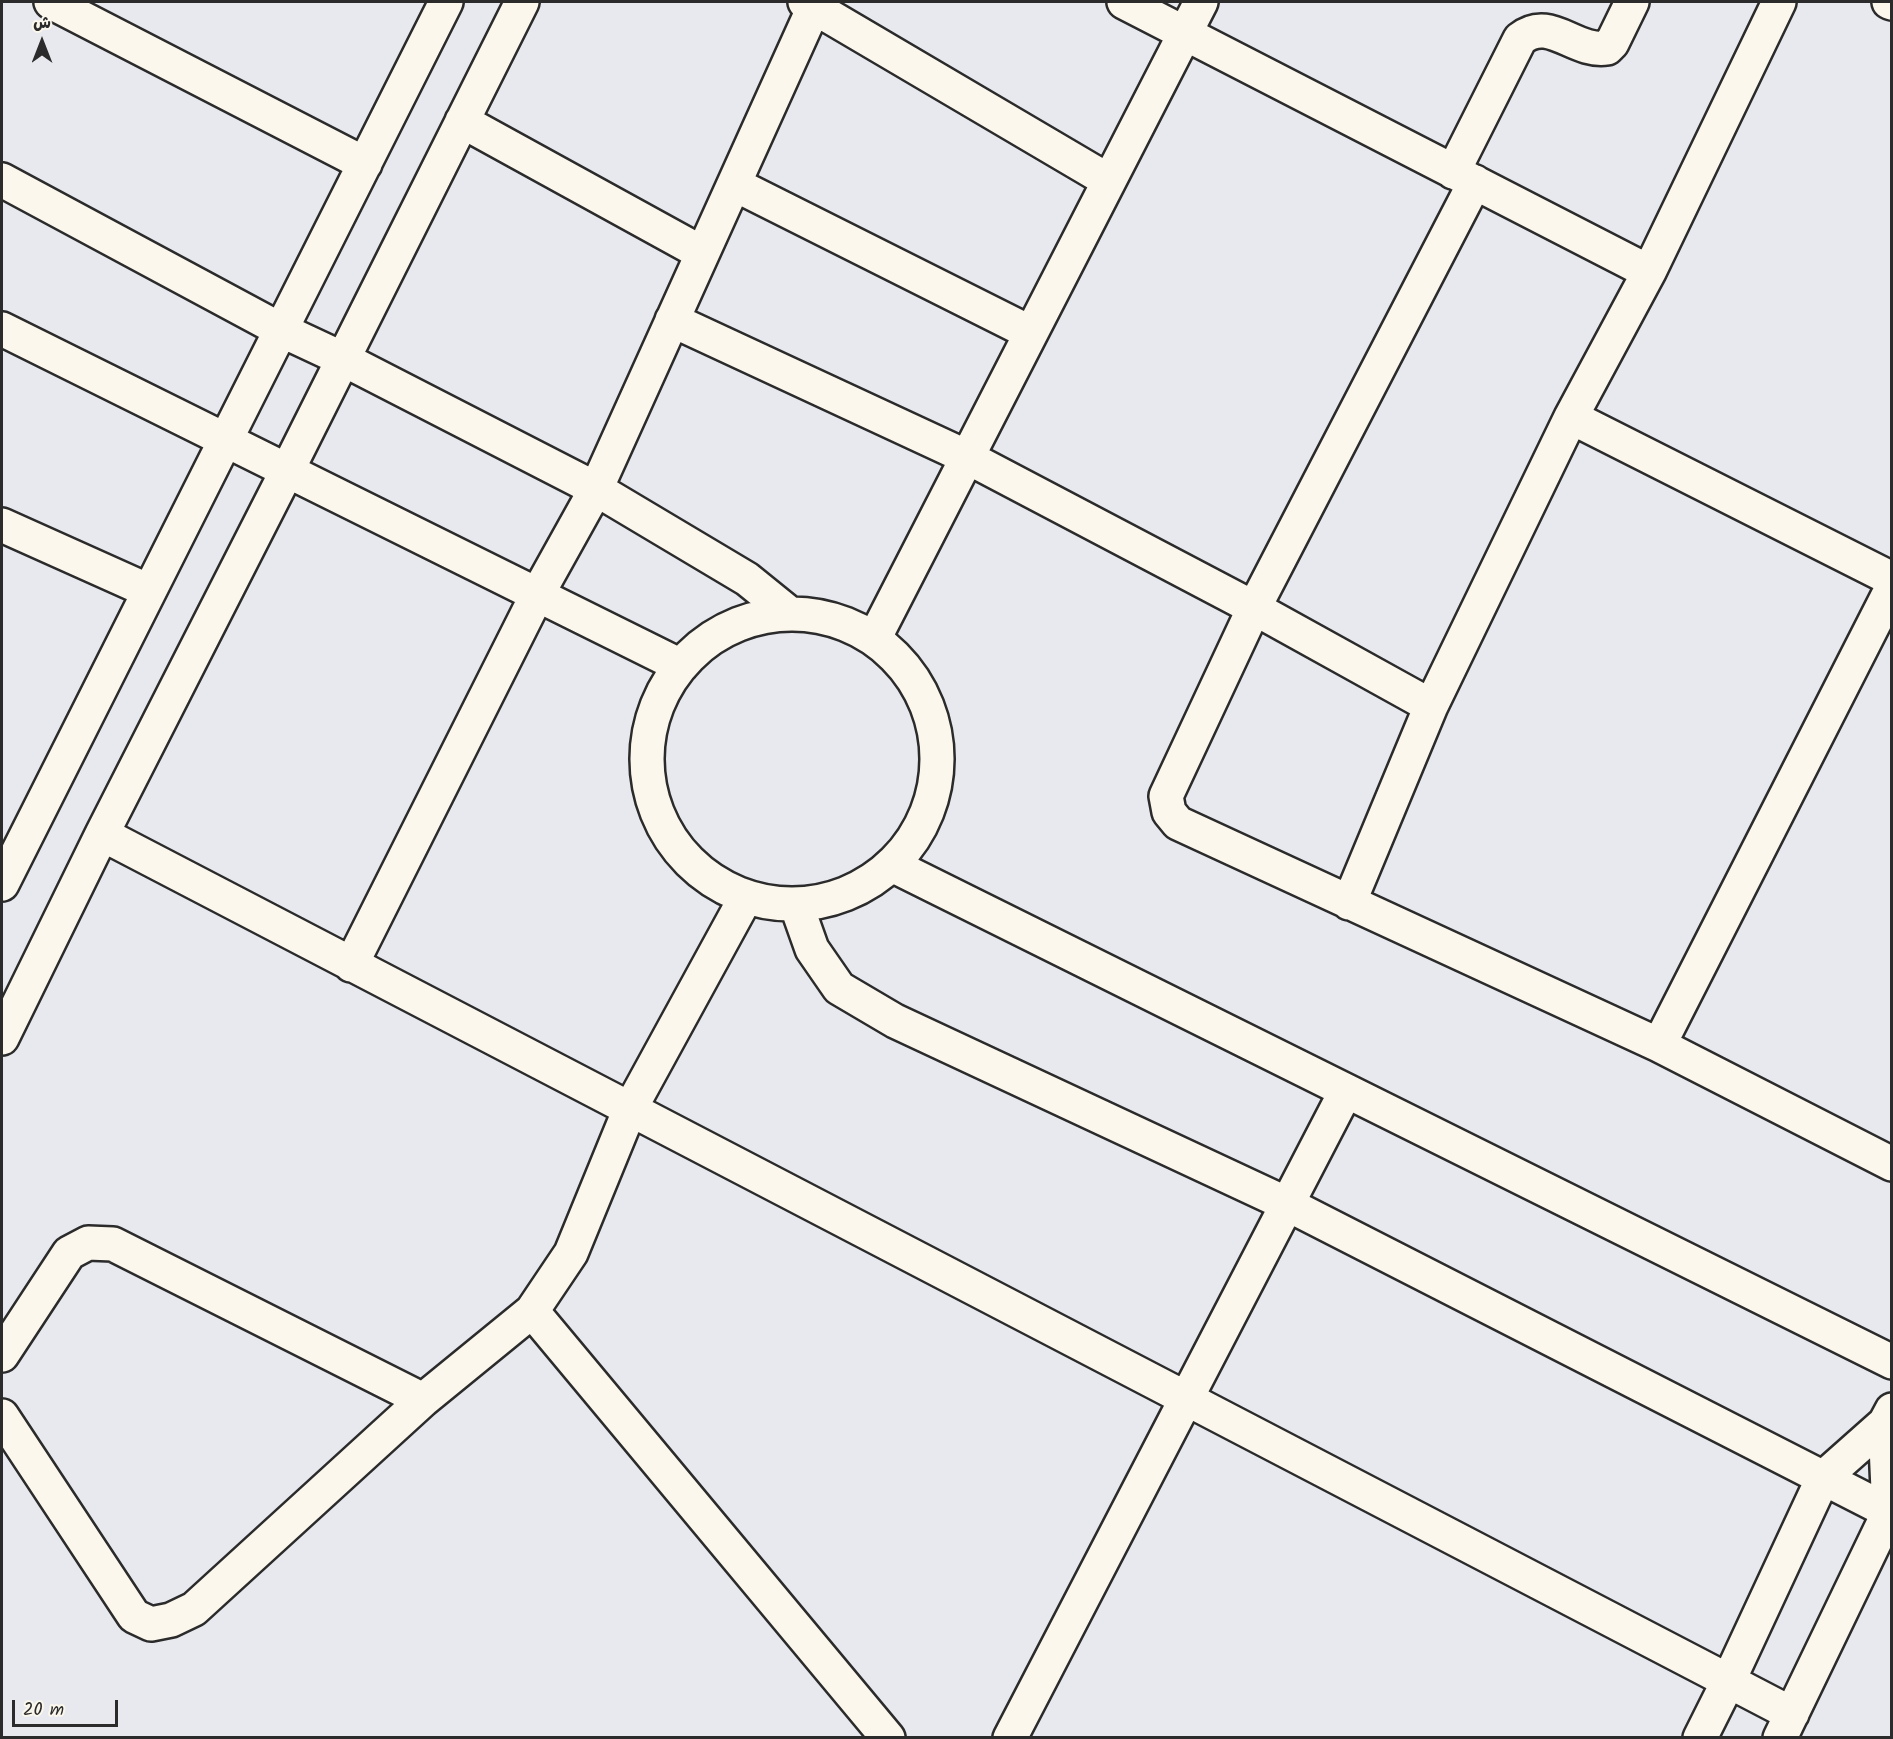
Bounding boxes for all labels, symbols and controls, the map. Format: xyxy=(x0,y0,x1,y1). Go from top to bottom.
text: ش xyxy=(33,11,51,36)
north arrow xyxy=(12,12,72,72)
scale bar xyxy=(15,1688,122,1726)
text: 20 m xyxy=(23,1696,64,1725)

